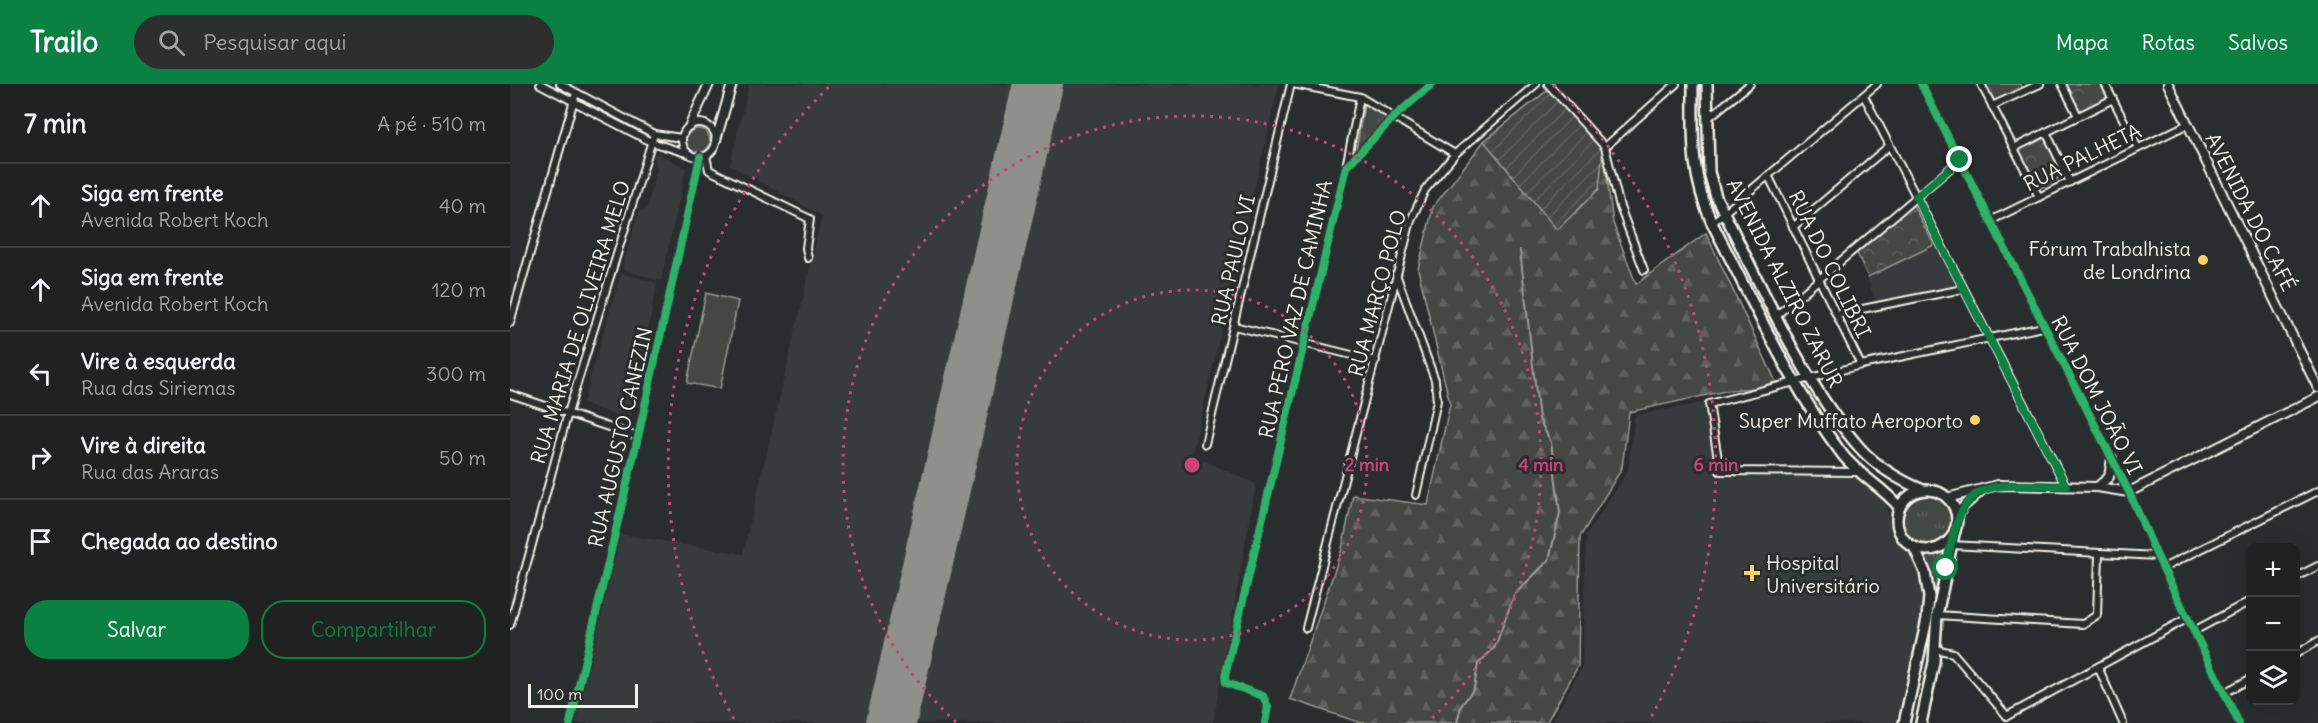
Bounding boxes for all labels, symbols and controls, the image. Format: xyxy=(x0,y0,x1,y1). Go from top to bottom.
search box xyxy=(134,15,554,69)
text: Trailo xyxy=(30,24,98,60)
icon: search xyxy=(155,26,188,59)
text: Pesquisar aqui xyxy=(203,28,347,56)
text: Mapa xyxy=(2056,29,2109,56)
text: Rotas xyxy=(2142,29,2195,56)
text: Salvos xyxy=(2228,29,2288,56)
text: 7 min xyxy=(24,107,87,140)
text: A pé · 510 m xyxy=(377,111,486,136)
street label: RUA PALHETA xyxy=(2019,118,2145,196)
street label: AVENIDA DO CAFÉ xyxy=(2200,129,2302,295)
route end xyxy=(1946,146,1972,172)
street label: AVENIDA ALZIRO ZARUR xyxy=(1721,175,1849,392)
street label: RUA MARIA DE OLIVEIRA MELO xyxy=(525,177,635,467)
street label: RUA PERO VAZ DE CAMINHA xyxy=(1253,177,1337,441)
text: Siga em frente xyxy=(81,179,224,207)
street label: RUA DO COLIBRI xyxy=(1784,186,1876,342)
icon: ahead xyxy=(24,189,57,222)
street label: RUA PAULO VI xyxy=(1206,192,1260,328)
text: 40 m xyxy=(439,193,486,218)
text: Avenida Robert Koch xyxy=(81,207,269,232)
street label: RUA MARÇO POLO xyxy=(1343,207,1411,379)
place label: Fórum Trabalhista de Londrina xyxy=(2029,236,2191,284)
marker: Fórum Trabalhista de Londrina xyxy=(2196,253,2210,267)
text: Siga em frente xyxy=(81,263,224,291)
icon: ahead xyxy=(24,273,57,306)
text: 120 m xyxy=(432,277,486,302)
text: Avenida Robert Koch xyxy=(81,291,269,316)
street label: RUA DOM JOÃO VI xyxy=(2046,311,2148,479)
street label: RUA AUGUSTO CANEZIN xyxy=(582,324,658,550)
text: Vire à esquerda xyxy=(81,347,236,375)
icon: left xyxy=(24,357,57,390)
text: 300 m xyxy=(426,361,486,386)
text: Rua das Siriemas xyxy=(81,375,236,400)
place label: Super Muffato Aeroporto xyxy=(1739,408,1963,433)
marker: Super Muffato Aeroporto xyxy=(1968,413,1982,427)
text: Vire à direita xyxy=(81,431,206,459)
icon: right xyxy=(24,441,57,474)
text: 50 m xyxy=(439,445,486,470)
text: 2 min xyxy=(1345,453,1390,476)
text: 4 min xyxy=(1519,453,1564,476)
text: 6 min xyxy=(1694,453,1739,476)
centre of rings xyxy=(1182,455,1202,475)
text: Rua das Araras xyxy=(81,459,219,484)
icon: arrive xyxy=(24,525,57,558)
text: Chegada ao destino xyxy=(81,527,278,555)
map controls xyxy=(2246,543,2300,705)
button: + xyxy=(2246,543,2300,597)
place label: Hospital Universitário xyxy=(1766,550,1880,598)
route start xyxy=(1932,554,1958,580)
marker: Hospital Universitário xyxy=(1743,564,1761,582)
button: − xyxy=(2246,597,2300,651)
button: Salvar xyxy=(24,600,249,659)
button: Compartilhar xyxy=(261,600,486,659)
button: layers xyxy=(2246,651,2300,705)
scale bar xyxy=(528,681,638,708)
text: 100 m xyxy=(537,684,582,704)

